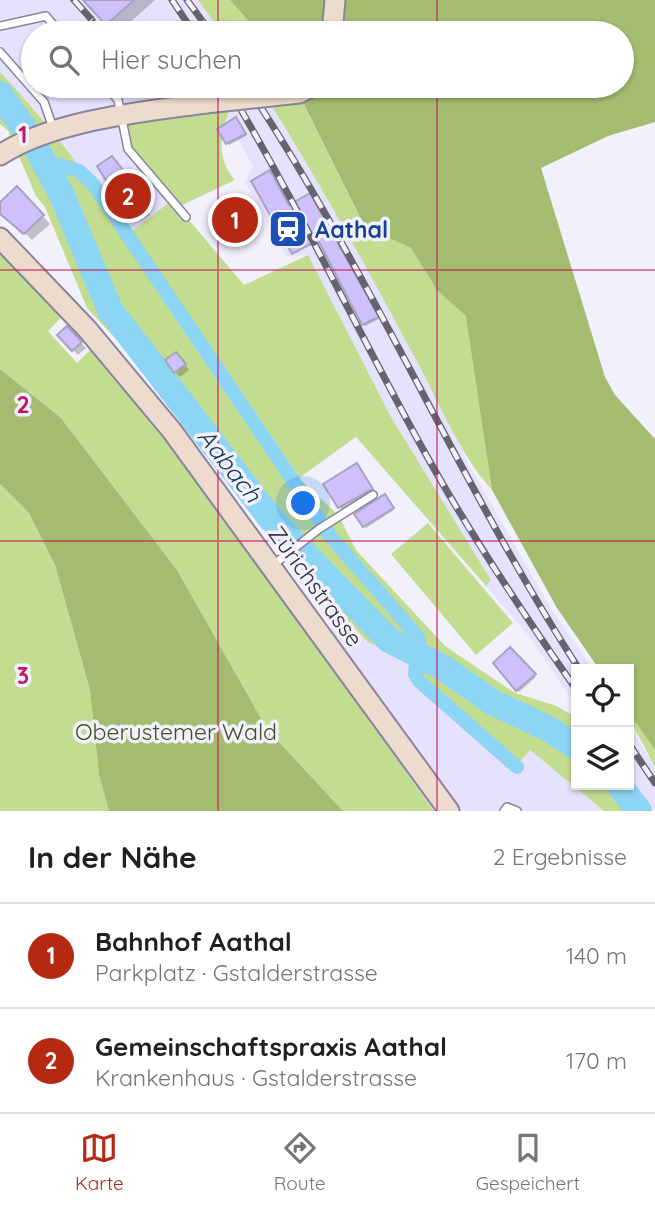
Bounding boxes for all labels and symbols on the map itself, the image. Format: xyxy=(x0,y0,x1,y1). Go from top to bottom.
text: 1 xyxy=(19,120,27,149)
pin: 2 xyxy=(105,170,151,222)
pin: 1 xyxy=(212,194,258,246)
station icon: Aathal xyxy=(267,208,309,250)
place label: Aathal xyxy=(315,215,388,244)
text: 2 xyxy=(16,390,30,419)
water label: Aabach xyxy=(192,422,268,508)
your location xyxy=(286,486,320,520)
street label: Zürichstrasse xyxy=(262,520,370,652)
text: 3 xyxy=(17,661,29,690)
park label: Oberustemer Wald xyxy=(75,717,277,746)

